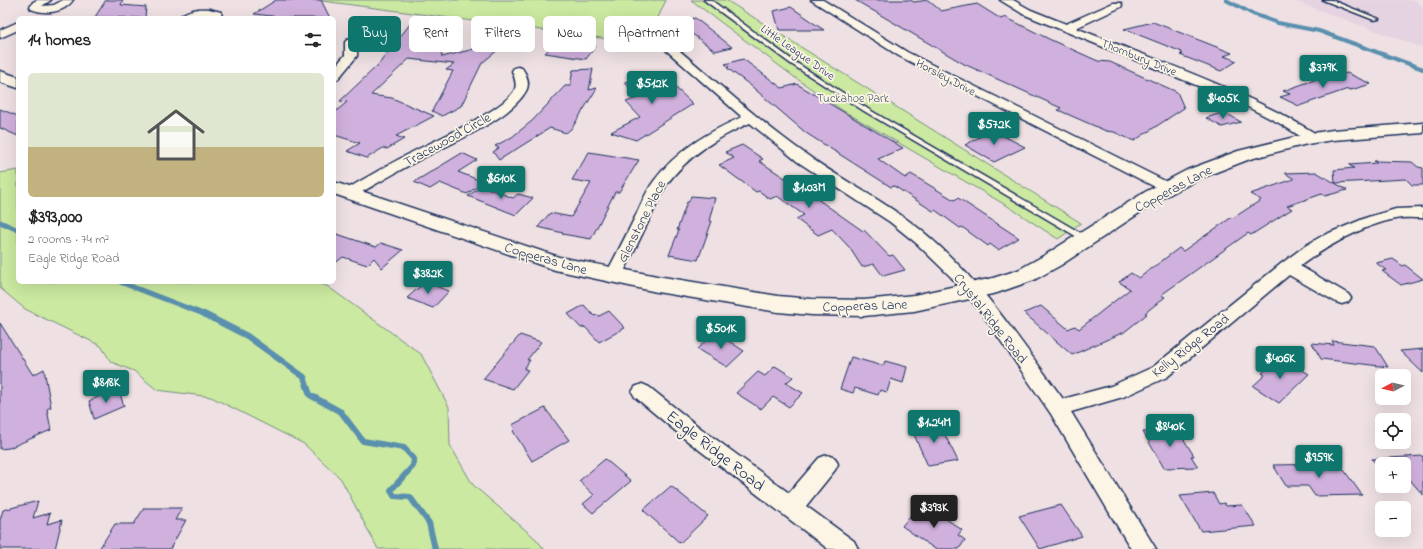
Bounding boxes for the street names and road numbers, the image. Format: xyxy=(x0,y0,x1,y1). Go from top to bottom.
street label: Little League Drive xyxy=(756,20,839,86)
street label: Thornbury Drive xyxy=(1098,35,1180,82)
street label: Horsley Drive xyxy=(912,55,979,102)
street label: Tracewood Circle xyxy=(400,107,496,173)
street label: Copperas Lane xyxy=(1131,160,1217,219)
street label: Glenstone Place xyxy=(613,176,672,266)
street label: Copperas Lane xyxy=(502,238,590,281)
street label: Crystal Ridge Road xyxy=(947,269,1032,369)
street label: Copperas Lane xyxy=(822,294,909,318)
street label: Kelly Ridge Road xyxy=(1148,309,1235,384)
street label: Eagle Ridge Road xyxy=(659,404,770,500)

